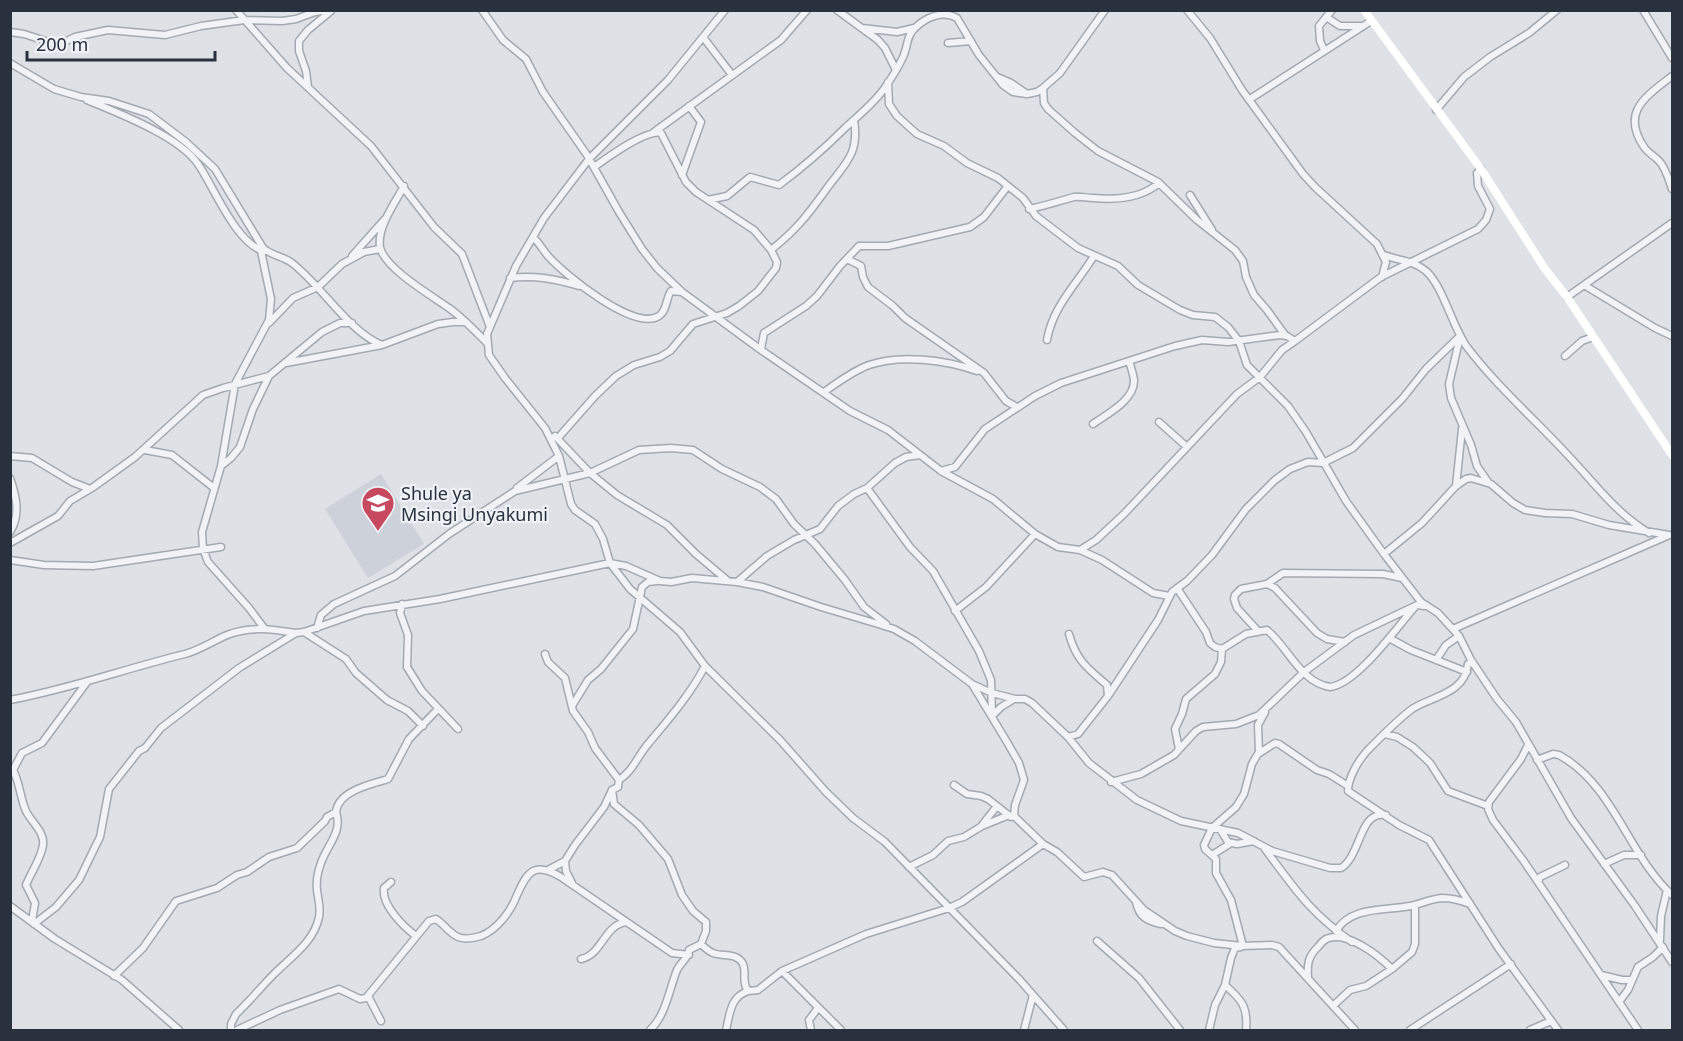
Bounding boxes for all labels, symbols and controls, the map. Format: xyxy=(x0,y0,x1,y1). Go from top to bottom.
scale bar xyxy=(27,24,214,62)
text: 200 m xyxy=(36,32,88,56)
place label: Shule ya Msingi Unyakumi xyxy=(401,481,548,526)
school or university icon: Shule ya Msingi Unyakumi xyxy=(360,485,396,532)

